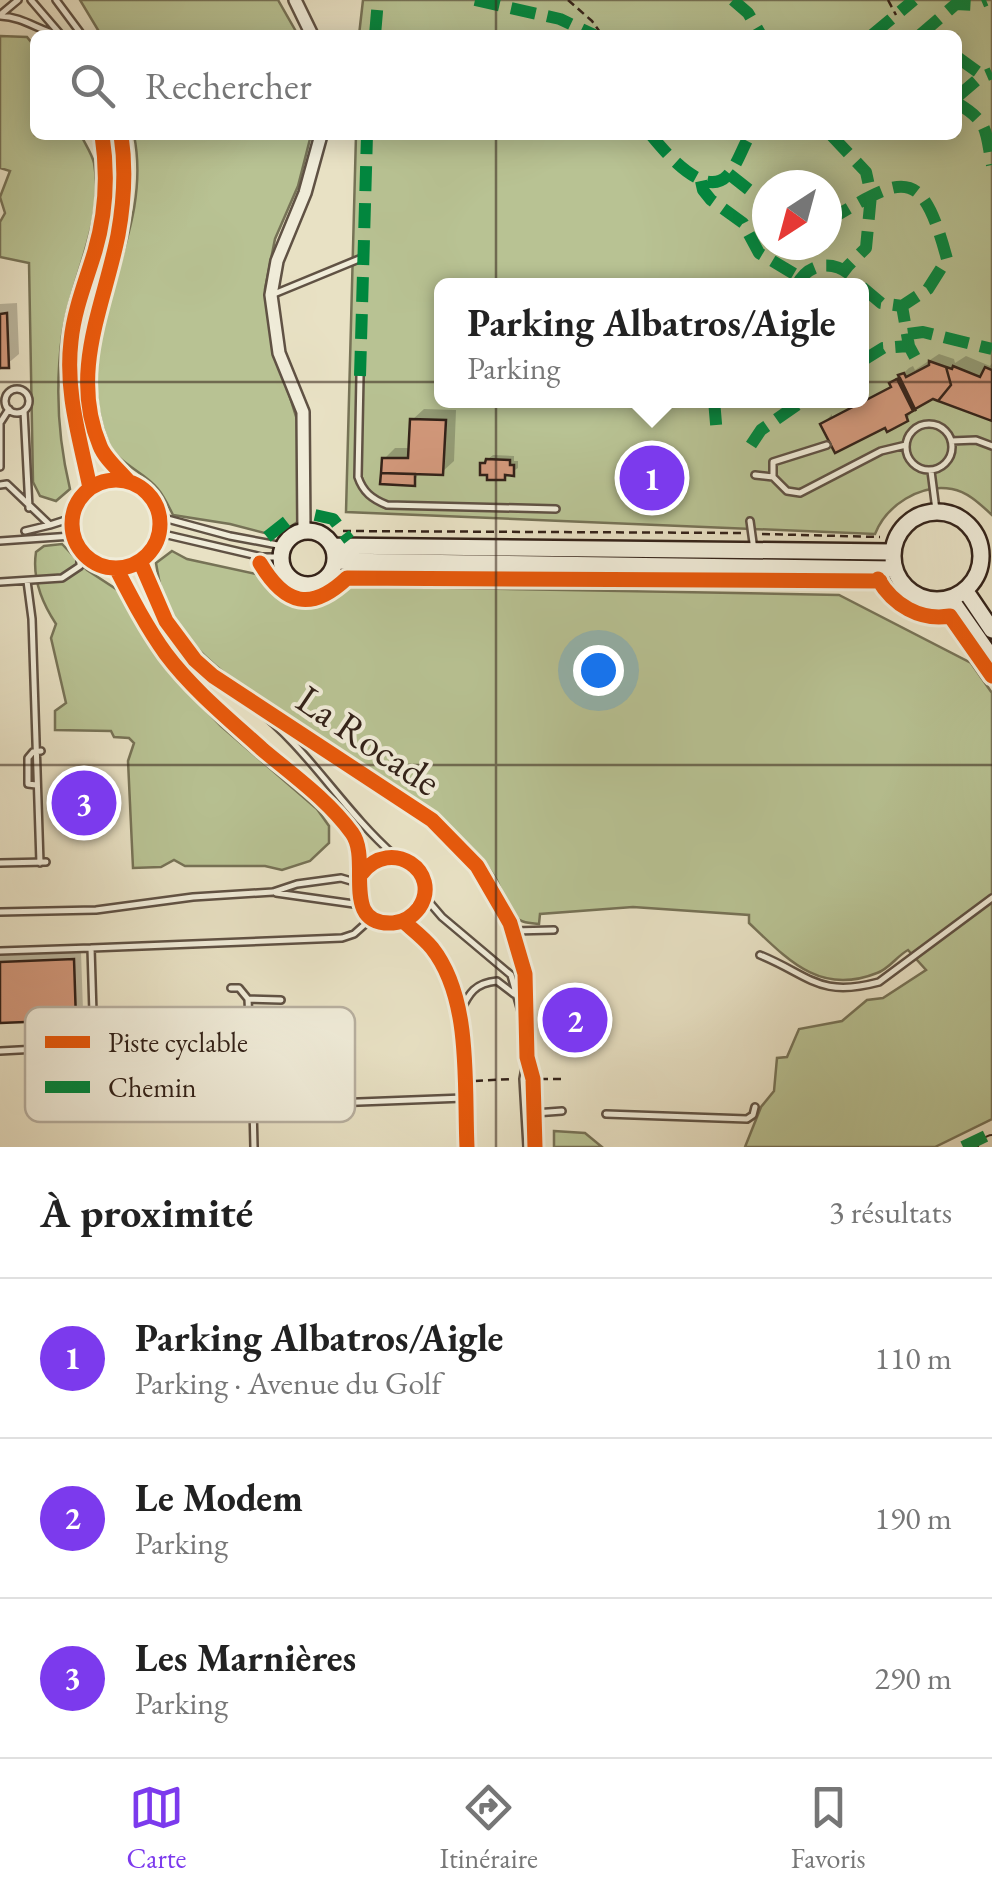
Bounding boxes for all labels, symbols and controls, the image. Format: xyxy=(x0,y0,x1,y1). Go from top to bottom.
search box xyxy=(30,30,962,140)
icon: search xyxy=(65,58,120,113)
text: Rechercher xyxy=(145,61,312,110)
north arrow xyxy=(752,170,842,260)
popup xyxy=(434,278,869,408)
text: Parking Albatros/Aigle xyxy=(467,298,836,347)
text: Parking xyxy=(467,347,560,389)
pin: 1 xyxy=(620,440,684,516)
your location xyxy=(573,645,624,696)
street label: La Rocade xyxy=(287,673,451,807)
pin: 3 xyxy=(52,766,116,840)
pin: 2 xyxy=(542,982,608,1058)
legend xyxy=(25,1007,355,1122)
text: Piste cyclable xyxy=(108,1024,248,1060)
text: Chemin xyxy=(108,1069,197,1105)
text: À proximité xyxy=(40,1185,253,1240)
text: 3 résultats xyxy=(829,1191,952,1233)
text: Parking Albatros/Aigle xyxy=(135,1313,503,1362)
text: 1 xyxy=(64,1337,81,1379)
text: 110 m xyxy=(875,1337,952,1379)
text: Parking · Avenue du Golf xyxy=(135,1362,442,1404)
text: Le Modem xyxy=(135,1473,303,1522)
text: 2 xyxy=(64,1497,81,1539)
text: 190 m xyxy=(875,1497,952,1539)
text: Parking xyxy=(135,1522,228,1564)
text: Les Marnières xyxy=(135,1633,356,1682)
text: 3 xyxy=(64,1657,81,1699)
text: 290 m xyxy=(875,1657,952,1699)
text: Parking xyxy=(135,1682,228,1724)
tab: Carte xyxy=(126,1780,187,1876)
tab: Itinéraire xyxy=(439,1780,538,1876)
tab: Favoris xyxy=(791,1780,866,1876)

